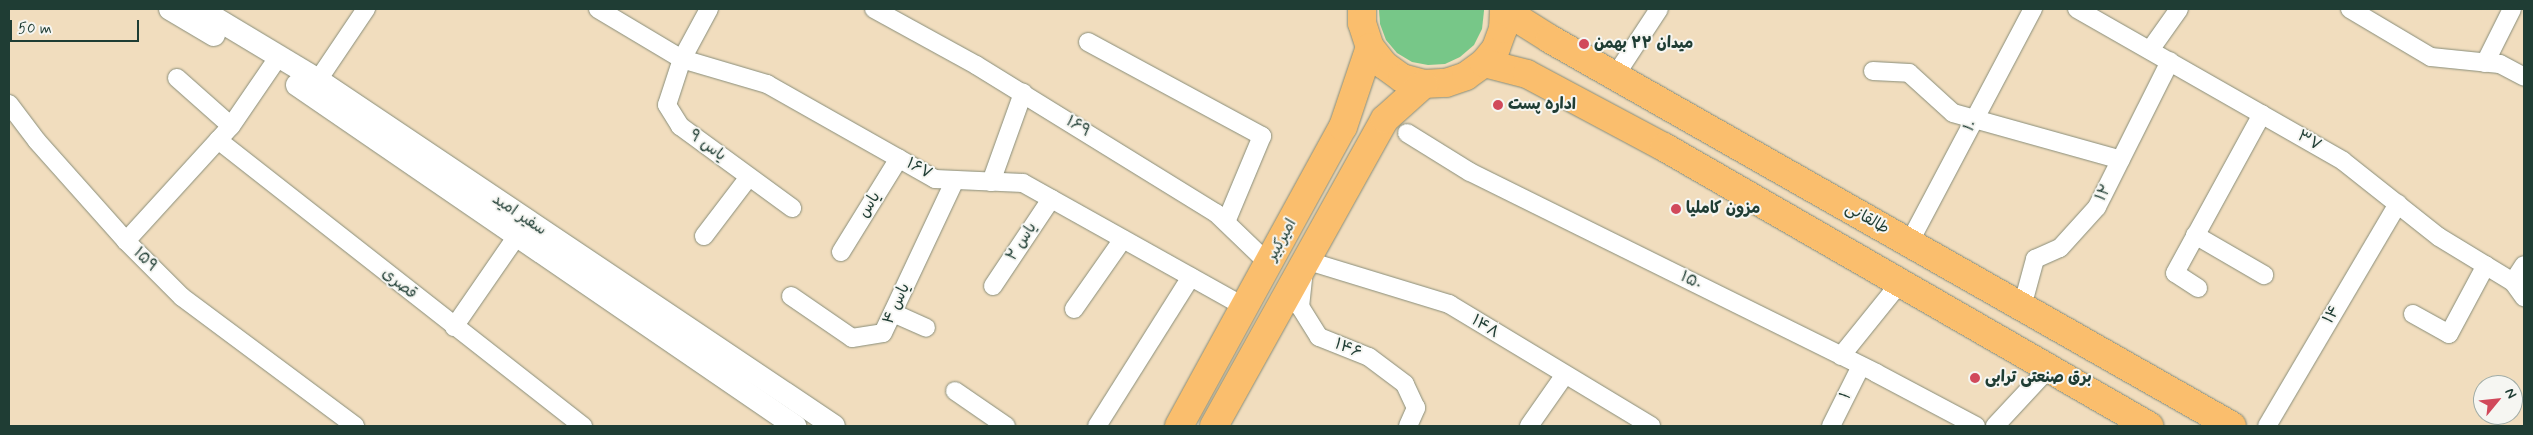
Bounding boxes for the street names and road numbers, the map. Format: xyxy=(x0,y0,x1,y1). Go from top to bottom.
street label: ۱۶۹ xyxy=(1062,112,1094,142)
street label: ۱۰ xyxy=(1960,117,1982,135)
street label: یاس ۹ xyxy=(685,126,729,166)
street label: ۳۷ xyxy=(2294,127,2324,155)
street label: ۱۶۷ xyxy=(903,154,935,184)
street label: ۱۲ xyxy=(2092,181,2116,205)
street label: یاس xyxy=(855,188,885,222)
street label: سفیر امید xyxy=(488,190,550,240)
street label: طالقانی xyxy=(1842,199,1892,239)
street label: امیرکبیر xyxy=(1263,216,1301,264)
street label: یاس ۲ xyxy=(1002,219,1042,265)
street label: ۱۵۹ xyxy=(129,244,161,276)
street label: قصری xyxy=(377,264,421,304)
street label: ۱۵۰ xyxy=(1677,268,1705,294)
street label: یاس ۴ xyxy=(879,280,915,328)
street label: ۱۴ xyxy=(2319,302,2345,328)
street label: ۱۴۸ xyxy=(1468,311,1502,343)
street label: ۱۴۶ xyxy=(1332,335,1364,363)
street label: ۱ xyxy=(1836,389,1856,403)

